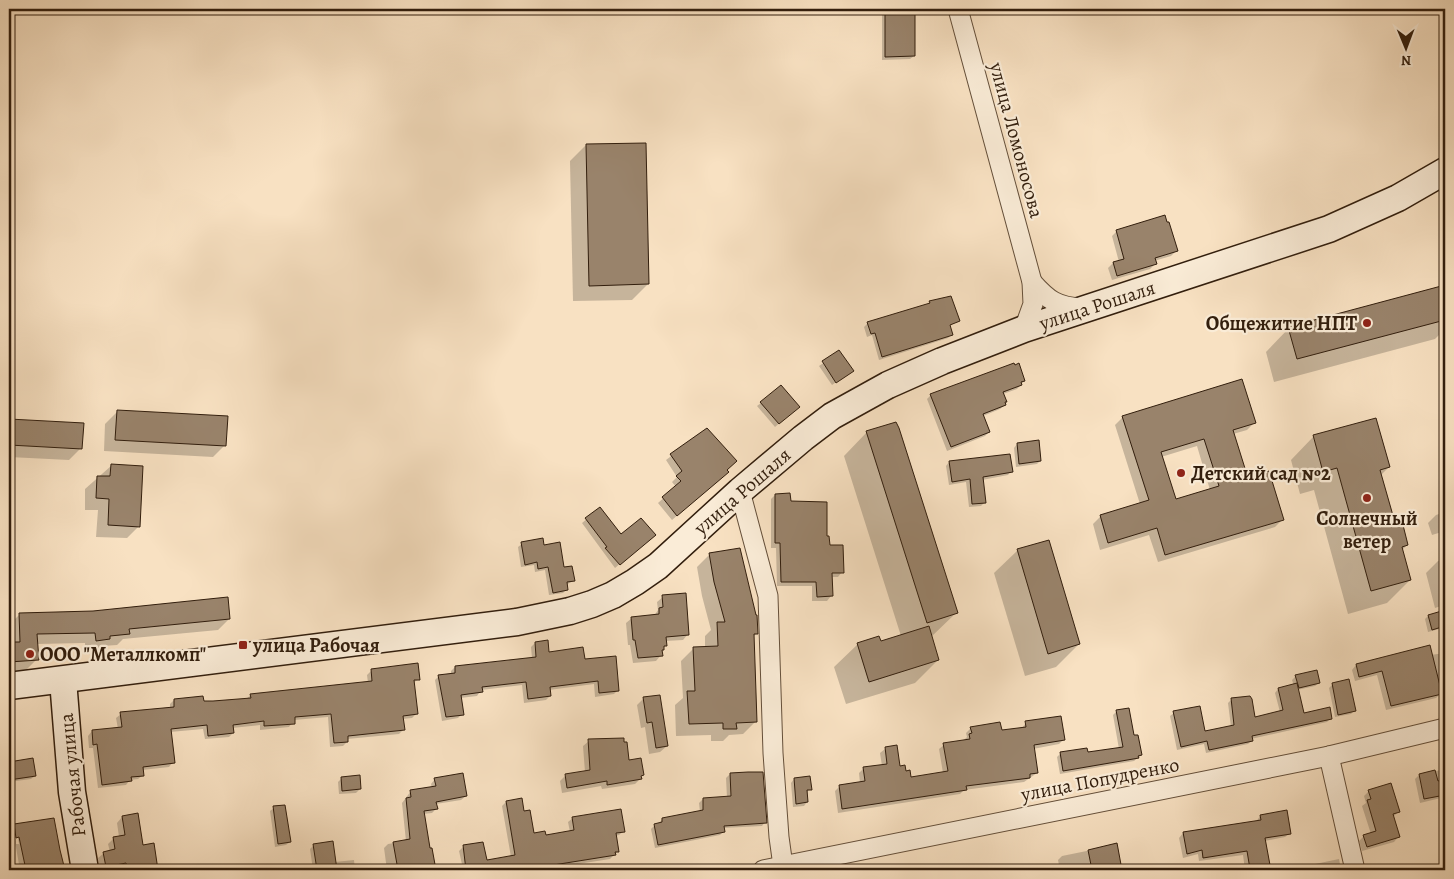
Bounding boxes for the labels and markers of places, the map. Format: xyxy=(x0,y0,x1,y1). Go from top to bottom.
place label: Общежитие НПТ xyxy=(1206,310,1358,337)
marker: Общежитие НПТ xyxy=(1361,317,1373,329)
place label: Детский сад №2 xyxy=(1191,460,1331,487)
marker: Детский сад №2 xyxy=(1175,467,1187,479)
marker: Солнечный ветер xyxy=(1361,492,1373,504)
place label: Солнечный ветер xyxy=(1316,505,1418,555)
place label: улица Рабочая xyxy=(252,632,380,659)
marker: улица Рабочая xyxy=(237,639,249,651)
place label: ООО "Металлкомп" xyxy=(40,641,206,668)
marker: ООО "Металлкомп" xyxy=(24,648,36,660)

